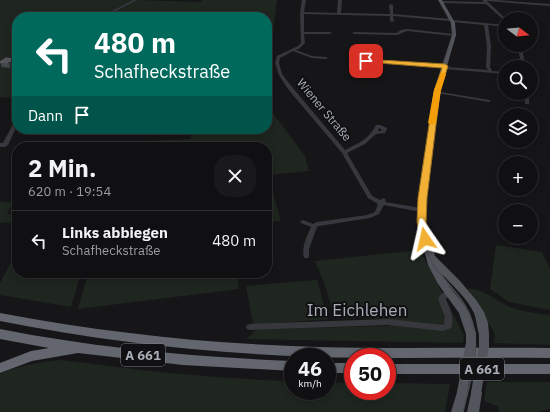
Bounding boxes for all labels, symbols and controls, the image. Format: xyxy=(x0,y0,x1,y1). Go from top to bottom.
north arrow xyxy=(498,12,538,52)
map controls xyxy=(498,12,538,244)
text: 480 m xyxy=(94,24,176,61)
icon: left xyxy=(28,28,80,80)
pin xyxy=(349,44,383,78)
icon: arrive xyxy=(355,50,377,72)
text: Schafheckstraße xyxy=(94,60,230,83)
button: search xyxy=(498,60,538,100)
street label: Wiener Straße xyxy=(294,75,355,144)
icon: arrive xyxy=(71,104,93,126)
text: Dann xyxy=(28,106,63,125)
button: layers xyxy=(498,108,538,148)
text: 2 Min. xyxy=(28,152,96,184)
button: close xyxy=(214,155,256,197)
button: + xyxy=(498,156,538,196)
text: 620 m · 19:54 xyxy=(28,183,111,200)
button: − xyxy=(498,204,538,244)
position arrow xyxy=(404,218,446,260)
text: Links abbiegen xyxy=(62,223,168,242)
icon: left xyxy=(28,230,50,252)
text: 480 m xyxy=(212,231,256,250)
text: Schafheckstraße xyxy=(62,242,160,259)
street label: Im Eichlehen xyxy=(307,299,407,321)
road number: A 661 xyxy=(121,344,165,366)
speed limit sign: 50 xyxy=(344,348,396,400)
text: 46 xyxy=(298,355,322,382)
road number: A 661 xyxy=(460,358,504,380)
text: km/h xyxy=(298,377,322,390)

